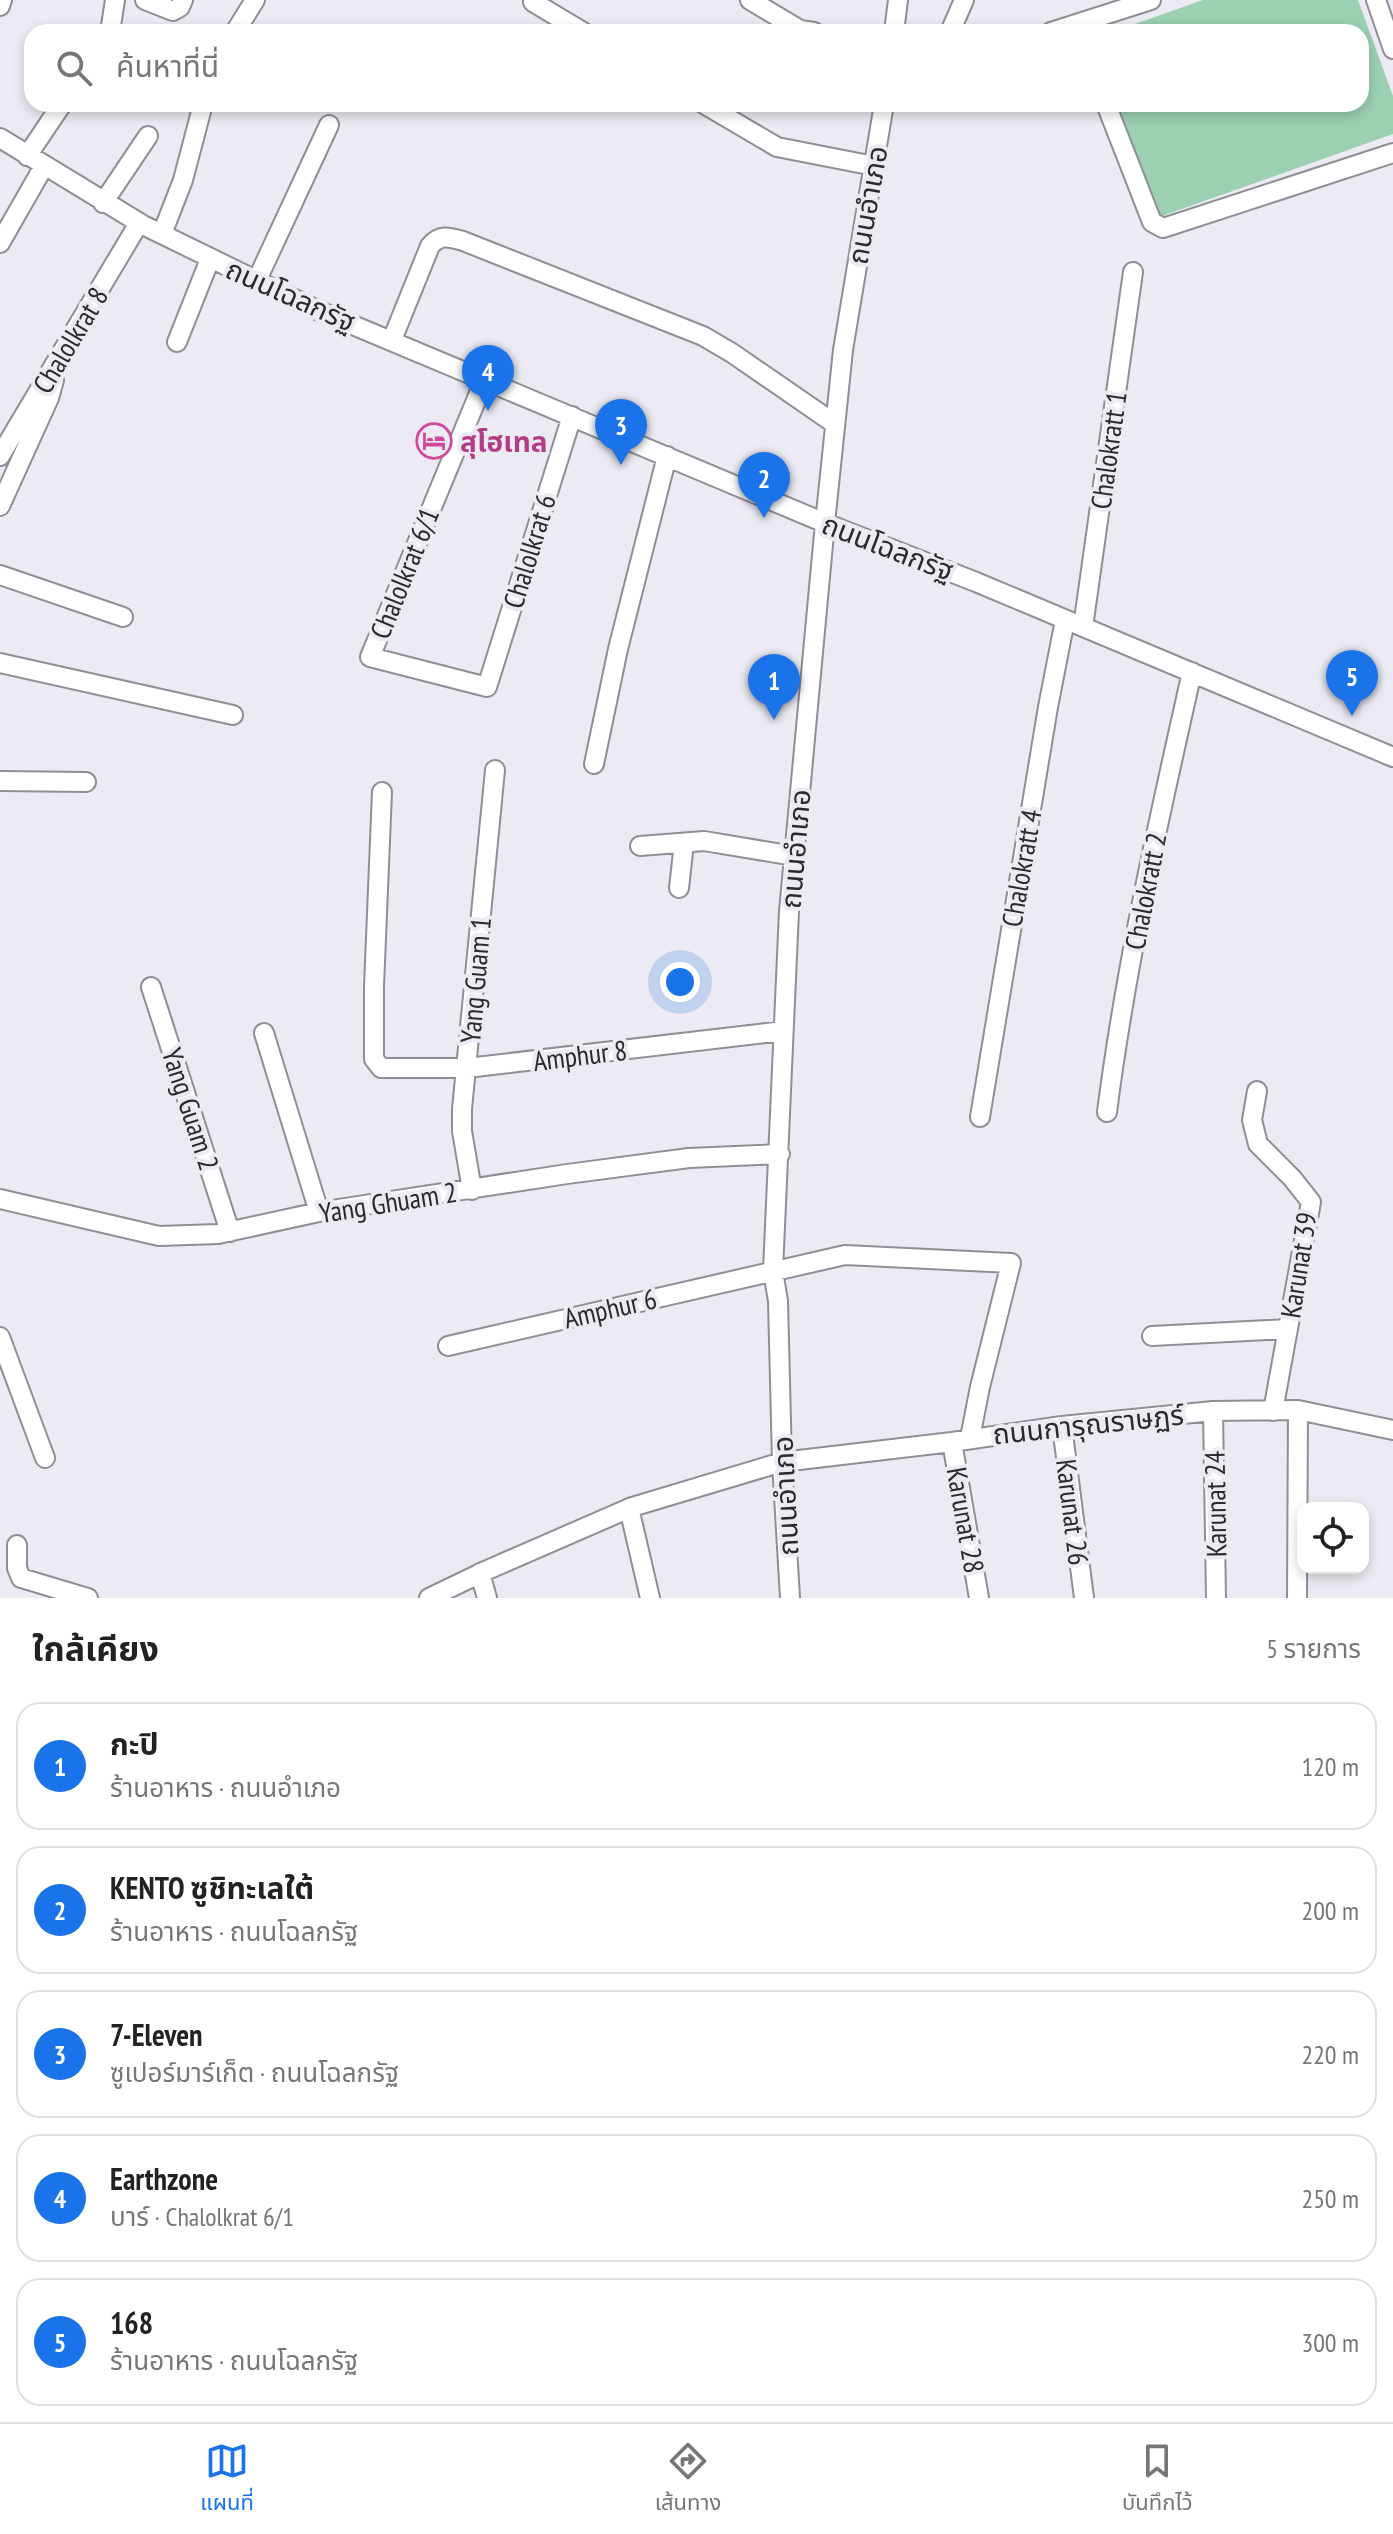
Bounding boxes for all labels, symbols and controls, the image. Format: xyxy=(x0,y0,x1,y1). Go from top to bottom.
search box xyxy=(24,24,1369,112)
icon: search xyxy=(52,46,96,90)
text: ค้นหาที่นี่ xyxy=(116,46,219,85)
street label: ถนนอำเภอ xyxy=(838,143,896,267)
street label: ถนนโฉลกรัฐ xyxy=(220,250,362,340)
street label: Chalolkrat 8 xyxy=(24,280,116,400)
pin: 4 xyxy=(462,345,514,411)
street label: Chalokratt 1 xyxy=(1081,389,1135,511)
pin: 3 xyxy=(595,399,647,465)
hotel icon: สุโฮเทล xyxy=(415,422,453,460)
place label: สุโฮเทล xyxy=(460,423,548,460)
pin: 2 xyxy=(738,452,790,518)
street label: Chalolkrat 6 xyxy=(494,489,564,613)
street label: Chalolkrat 6/1 xyxy=(361,502,447,644)
street label: ถนนโฉลกรัฐ xyxy=(817,505,959,589)
pin: 5 xyxy=(1326,650,1378,716)
pin: 1 xyxy=(748,654,800,720)
street label: ถนนอำเภอ xyxy=(771,788,819,910)
street label: Chalokratt 4 xyxy=(992,806,1050,930)
street label: Chalokratt 2 xyxy=(1116,829,1174,953)
street label: Yang Guam 1 xyxy=(451,915,499,1045)
your location xyxy=(660,962,700,1002)
street label: Amphur 8 xyxy=(531,1031,629,1079)
street label: Yang Guam 2 xyxy=(154,1043,228,1175)
street label: Yang Ghuam 2 xyxy=(317,1173,459,1231)
street label: Karunat 39 xyxy=(1271,1209,1325,1321)
street label: Amphur 6 xyxy=(560,1279,660,1337)
street label: ถนนการุณราษฏร์ xyxy=(991,1395,1187,1452)
street label: ถนนอำเภอ xyxy=(763,1435,807,1557)
street label: Karunat 24 xyxy=(1196,1450,1234,1558)
street label: Karunat 26 xyxy=(1048,1457,1098,1567)
street label: Karunat 28 xyxy=(939,1464,993,1576)
map controls xyxy=(1297,1502,1369,1574)
button: locate xyxy=(1297,1502,1369,1574)
text: ใกล้เคียง xyxy=(32,1626,159,1670)
text: 5 รายการ xyxy=(1266,1632,1361,1665)
text: กะปิ xyxy=(110,1724,159,1763)
text: 1 xyxy=(54,1750,66,1783)
text: 120 m xyxy=(1301,1750,1359,1783)
text: ร้านอาหาร · ถนนอำเภอ xyxy=(110,1771,341,1804)
text: KENTO ซูชิทะเลใต้ xyxy=(110,1868,314,1907)
text: 2 xyxy=(54,1894,66,1927)
text: 200 m xyxy=(1301,1894,1359,1927)
text: ร้านอาหาร · ถนนโฉลกรัฐ xyxy=(110,1915,358,1948)
text: 7-Eleven xyxy=(110,2015,203,2054)
text: 3 xyxy=(54,2038,66,2071)
text: 220 m xyxy=(1301,2038,1359,2071)
text: ซูเปอร์มาร์เก็ต · ถนนโฉลกรัฐ xyxy=(110,2056,399,2089)
text: Earthzone xyxy=(110,2159,218,2198)
text: 4 xyxy=(54,2182,66,2215)
text: 250 m xyxy=(1301,2182,1359,2215)
text: บาร์ · Chalolkrat 6/1 xyxy=(110,2200,294,2233)
text: 168 xyxy=(110,2303,153,2342)
text: 5 xyxy=(54,2326,66,2359)
text: 300 m xyxy=(1301,2326,1359,2359)
text: ร้านอาหาร · ถนนโฉลกรัฐ xyxy=(110,2344,358,2377)
tab: แผนที่ xyxy=(200,2439,254,2520)
tab: เส้นทาง xyxy=(655,2439,721,2520)
tab: บันทึกไว้ xyxy=(1122,2439,1193,2520)

